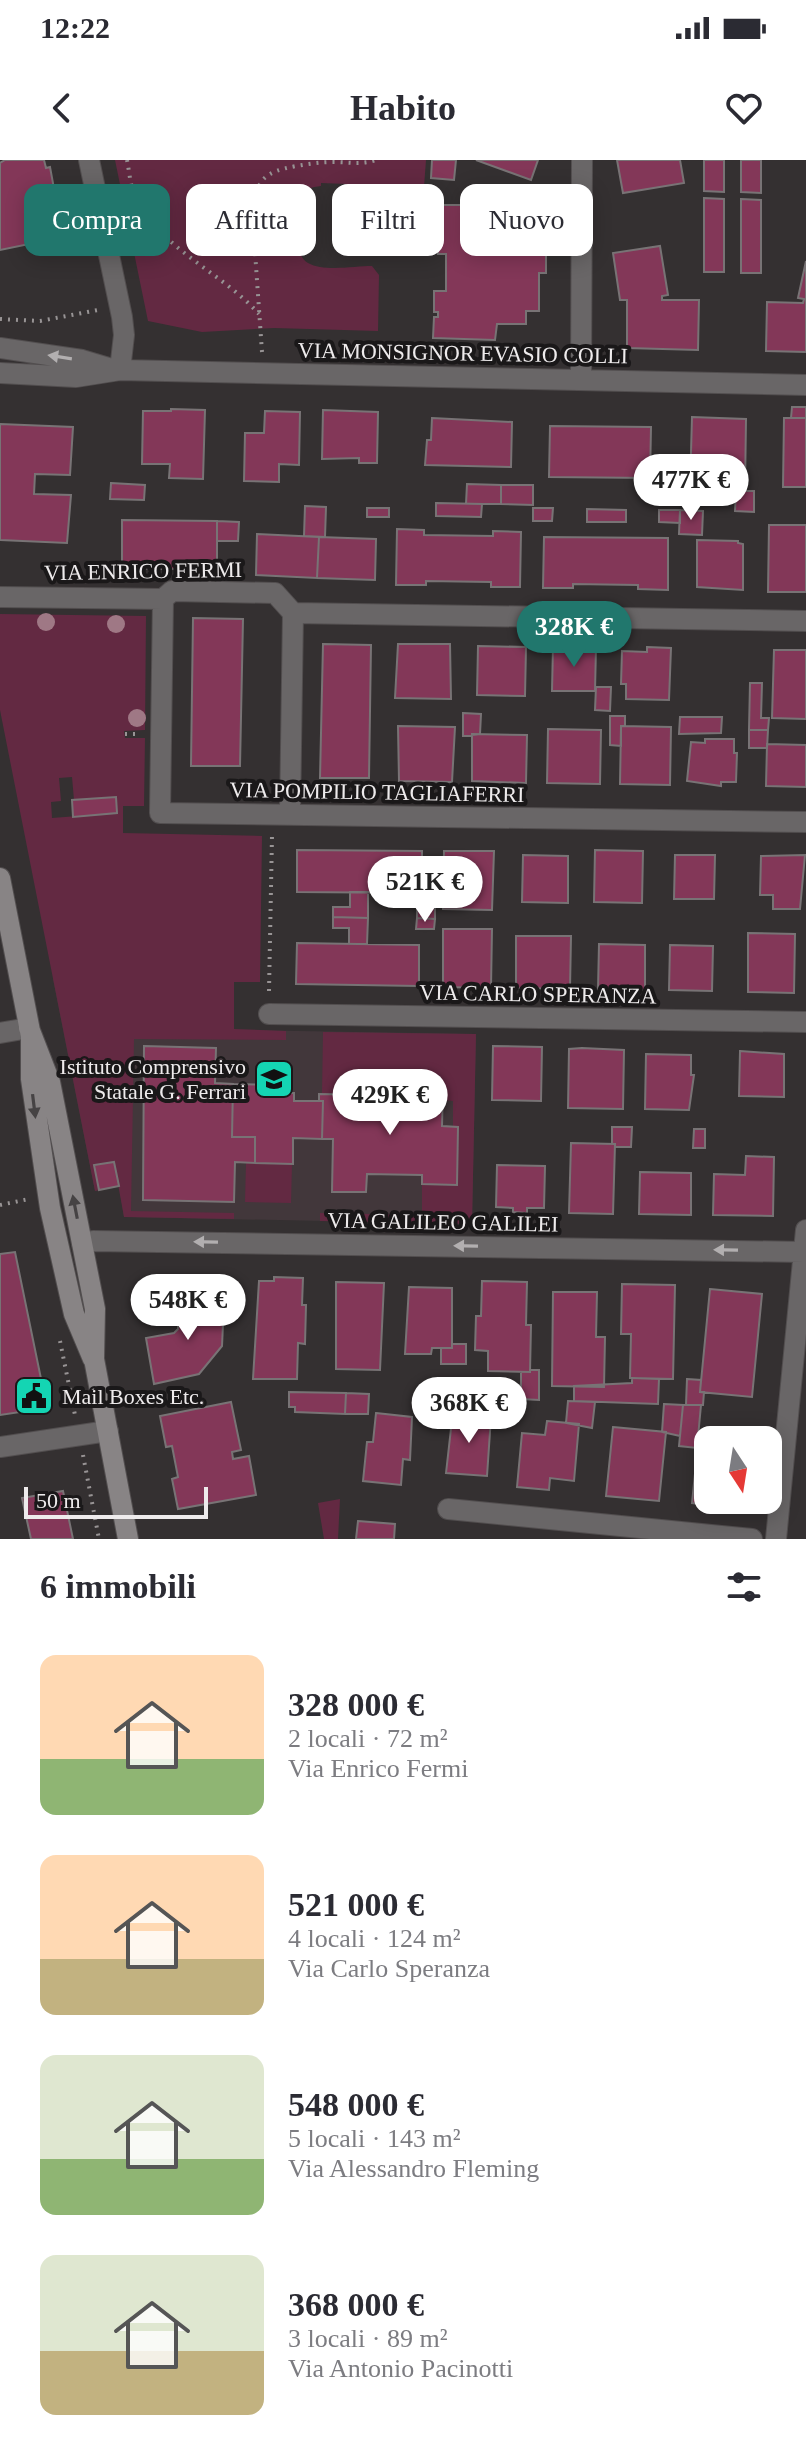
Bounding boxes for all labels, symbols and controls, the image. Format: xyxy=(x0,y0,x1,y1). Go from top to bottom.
text: 12:22 xyxy=(40,11,110,44)
icon: back xyxy=(40,86,84,130)
icon: heart xyxy=(722,86,766,130)
text: Habito xyxy=(350,88,456,128)
chip: Compra xyxy=(24,184,170,256)
chip: Affitta xyxy=(186,184,316,256)
chip: Filtri xyxy=(332,184,444,256)
chip: Nuovo xyxy=(460,184,593,256)
street label: VIA MONSIGNOR EVASIO COLLI xyxy=(298,338,628,368)
one-way arrow xyxy=(48,350,73,363)
pin: 477K € xyxy=(626,454,756,522)
text: 477K € xyxy=(652,465,730,494)
street label: VIA ENRICO FERMI xyxy=(44,557,242,585)
pin: 328K € xyxy=(509,601,639,669)
text: 328K € xyxy=(535,612,613,641)
street label: VIA POMPILIO TAGLIAFERRI xyxy=(229,777,525,807)
pin: 521K € xyxy=(360,856,490,924)
text: 521K € xyxy=(386,867,464,896)
street label: VIA CARLO SPERANZA xyxy=(419,979,657,1009)
place label: Istituto Comprensivo Statale G. Ferrari xyxy=(60,1054,246,1104)
school or university icon: Istituto Comprensivo Statale G. Ferrari xyxy=(253,1058,295,1100)
pin: 429K € xyxy=(325,1069,455,1137)
text: 429K € xyxy=(351,1080,429,1109)
one-way arrow xyxy=(28,1094,41,1119)
one-way arrow xyxy=(68,1194,81,1219)
street label: VIA GALILEO GALILEI xyxy=(327,1207,559,1237)
one-way arrow xyxy=(193,1236,218,1249)
one-way arrow xyxy=(453,1240,478,1253)
one-way arrow xyxy=(713,1244,738,1257)
pin: 548K € xyxy=(123,1274,253,1342)
text: 548K € xyxy=(149,1285,227,1314)
public building icon: Mail Boxes Etc. xyxy=(13,1375,55,1417)
pin: 368K € xyxy=(404,1377,534,1445)
place label: Mail Boxes Etc. xyxy=(62,1384,204,1409)
text: 368K € xyxy=(430,1388,508,1417)
north arrow xyxy=(694,1426,782,1514)
map controls xyxy=(694,1426,782,1514)
scale bar xyxy=(24,1483,208,1519)
text: 50 m xyxy=(36,1488,81,1513)
icon: filters xyxy=(722,1565,766,1609)
text: 6 immobili xyxy=(40,1568,196,1605)
text: 328 000 € xyxy=(288,1686,424,1723)
icon: home xyxy=(104,1687,200,1783)
text: 2 locali · 72 m² xyxy=(288,1724,447,1753)
text: Via Enrico Fermi xyxy=(288,1754,468,1783)
text: 521 000 € xyxy=(288,1886,424,1923)
icon: home xyxy=(104,1887,200,1983)
text: 4 locali · 124 m² xyxy=(288,1924,460,1953)
text: Via Carlo Speranza xyxy=(288,1954,490,1983)
text: 548 000 € xyxy=(288,2086,424,2123)
icon: home xyxy=(104,2087,200,2183)
text: 5 locali · 143 m² xyxy=(288,2124,460,2153)
text: Via Alessandro Fleming xyxy=(288,2154,539,2183)
text: 368 000 € xyxy=(288,2286,424,2323)
icon: home xyxy=(104,2287,200,2383)
text: 3 locali · 89 m² xyxy=(288,2324,447,2353)
text: Via Antonio Pacinotti xyxy=(288,2354,513,2383)

